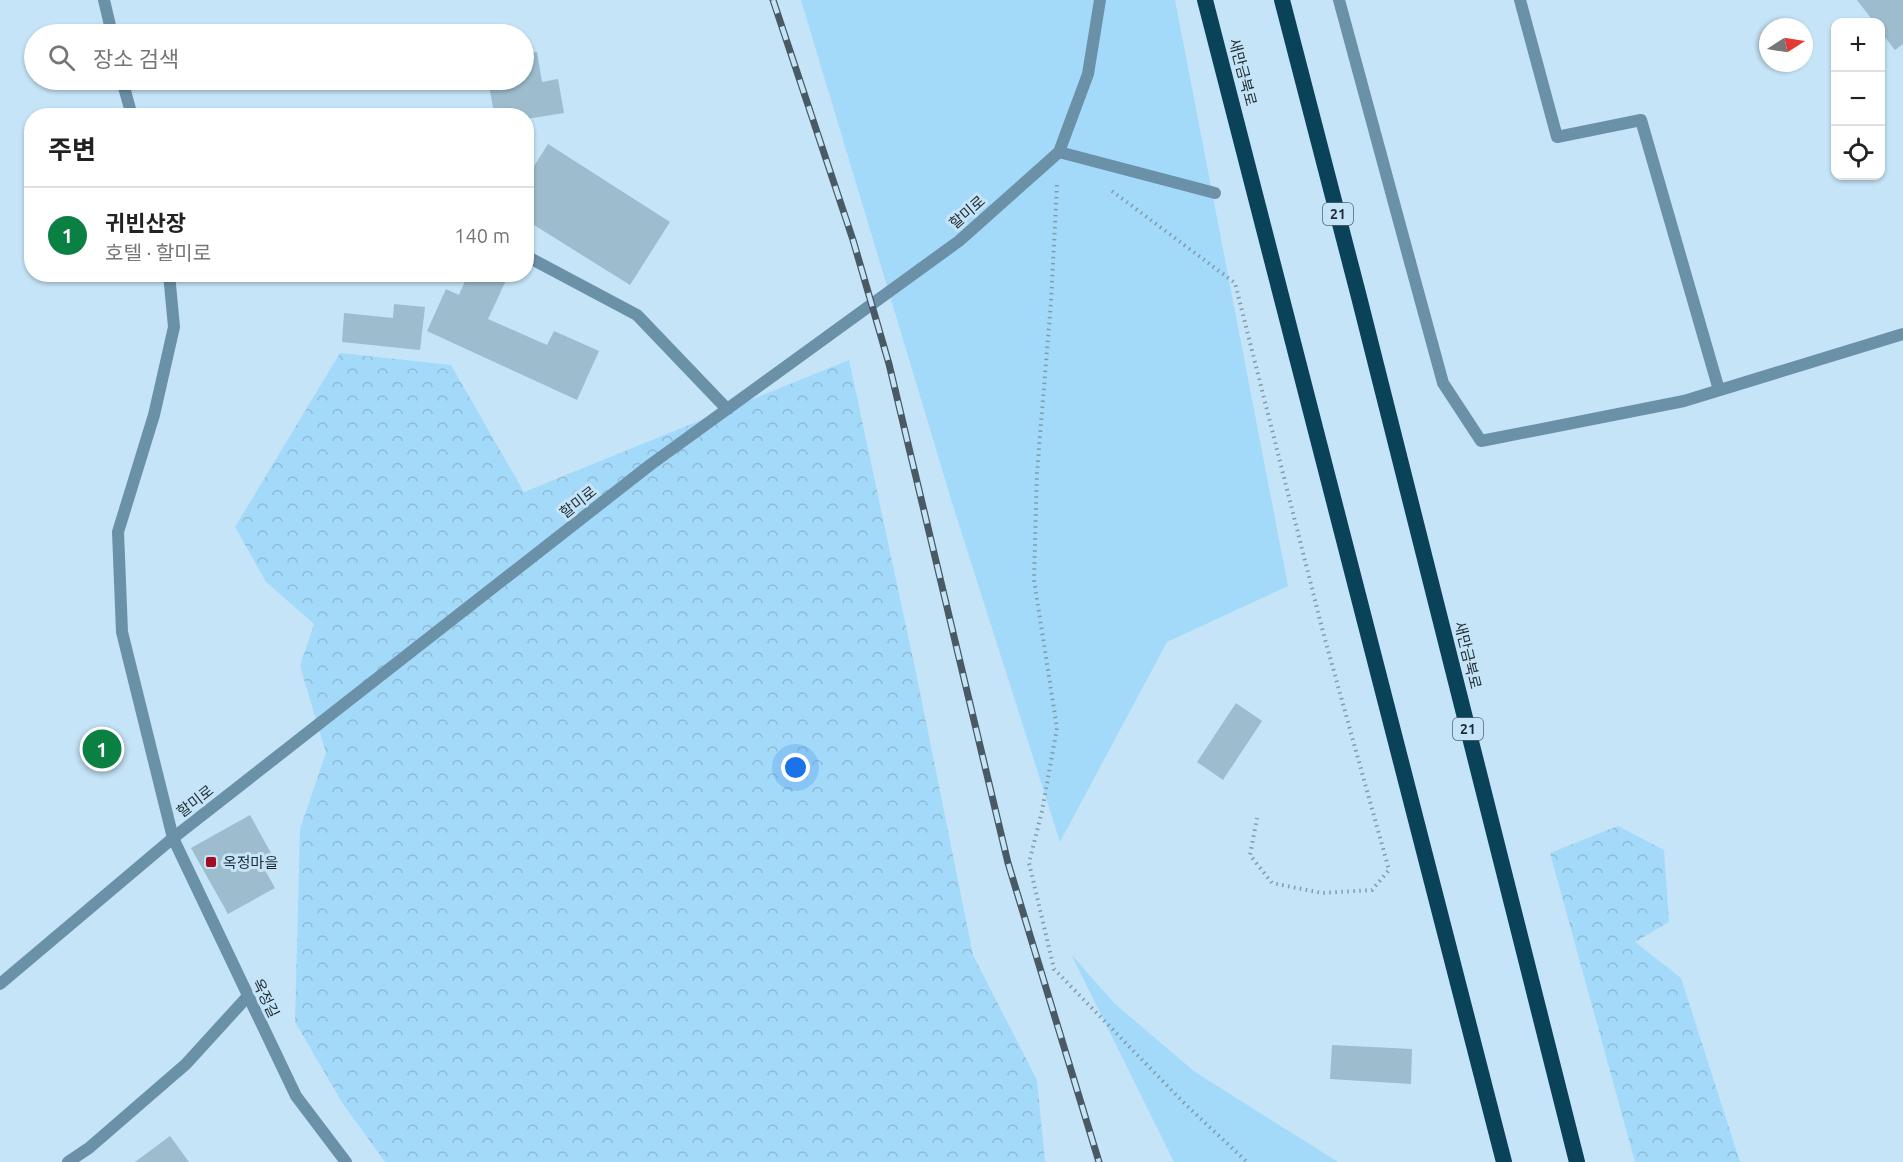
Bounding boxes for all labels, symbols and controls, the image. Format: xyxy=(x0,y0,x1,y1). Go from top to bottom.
north arrow xyxy=(1759,18,1813,72)
map controls xyxy=(1831,18,1885,180)
button: + xyxy=(1831,18,1885,72)
search box xyxy=(24,24,534,90)
street label: 새만금북로 xyxy=(1226,36,1260,108)
icon: search xyxy=(45,41,78,74)
text: 장소 검색 xyxy=(93,46,179,71)
button: − xyxy=(1831,72,1885,126)
button: locate xyxy=(1831,126,1885,180)
text: 주변 xyxy=(48,135,96,164)
street label: 할미로 xyxy=(946,192,988,232)
road number: 21 xyxy=(1323,203,1353,225)
text: 귀빈산장 xyxy=(105,210,186,235)
text: 1 xyxy=(62,224,73,247)
text: 140 m xyxy=(454,224,510,247)
text: 호텔 · 할미로 xyxy=(105,241,211,264)
street label: 할미로 xyxy=(556,483,600,521)
street label: 새만금북로 xyxy=(1451,619,1485,691)
road number: 21 xyxy=(1453,718,1483,740)
pin: 1 xyxy=(82,726,122,771)
your location xyxy=(781,753,810,782)
street label: 할미로 xyxy=(173,782,217,820)
place label: 옥정마을 xyxy=(223,854,278,871)
marker: 옥정마을 xyxy=(204,855,218,869)
street label: 옥정길 xyxy=(249,976,283,1020)

